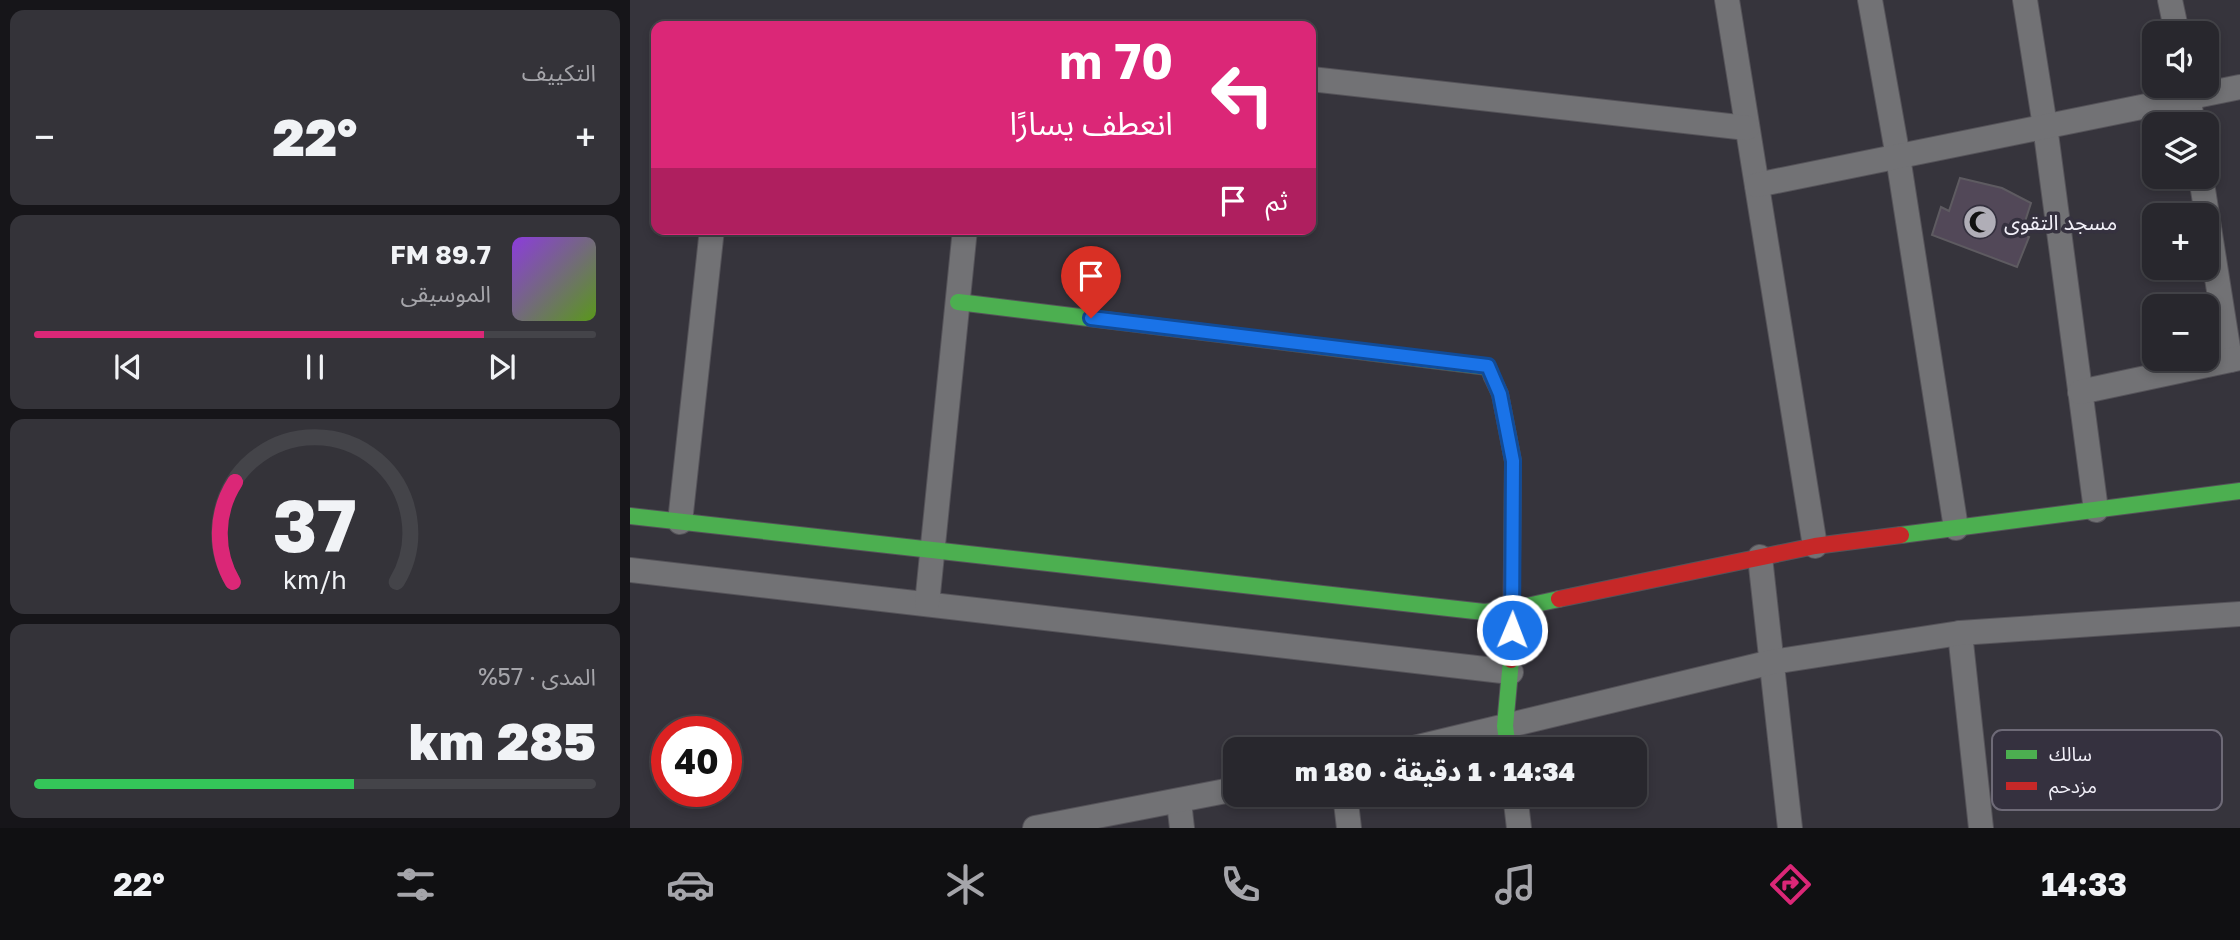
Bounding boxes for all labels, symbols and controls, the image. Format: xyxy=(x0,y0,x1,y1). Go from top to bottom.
map controls xyxy=(2142,21,2219,371)
button: sound xyxy=(2142,21,2219,98)
text: 70 m xyxy=(1059,31,1173,90)
icon: left xyxy=(1197,49,1288,140)
text: التكييف xyxy=(522,58,596,86)
text: انعطف يسارًا xyxy=(1010,104,1173,142)
text: 22° xyxy=(273,105,357,167)
button: layers xyxy=(2142,112,2219,189)
text: − xyxy=(34,114,55,159)
text: + xyxy=(575,114,596,159)
icon: arrive xyxy=(1214,182,1252,220)
text: ثم xyxy=(1266,185,1288,216)
mosque icon: مسجد التقوى xyxy=(1961,203,1999,241)
button: + xyxy=(2142,203,2219,280)
place label: مسجد التقوى xyxy=(2004,209,2117,235)
text: 89.7 FM xyxy=(390,239,491,270)
pin xyxy=(1061,246,1121,318)
icon: arrive xyxy=(1072,257,1110,295)
text: الموسيقى xyxy=(400,279,491,307)
button: − xyxy=(2142,294,2219,371)
icon: previous xyxy=(109,348,147,386)
icon: pause xyxy=(296,348,334,386)
icon: next xyxy=(483,348,521,386)
text: 37 xyxy=(273,482,357,569)
text: km/h xyxy=(283,564,347,595)
position arrow xyxy=(1475,593,1549,667)
text: المدى · 57% xyxy=(478,662,596,690)
text: 285 km xyxy=(409,709,596,771)
speed limit sign: 40 xyxy=(651,716,742,807)
legend xyxy=(1992,730,2222,810)
text: سالك xyxy=(2049,742,2092,765)
text: 14:34 · 1 دقيقة · 180 m xyxy=(1295,756,1575,787)
text: مزدحم xyxy=(2049,774,2097,801)
icon: filters xyxy=(391,860,440,909)
icon: car xyxy=(666,860,715,909)
icon: climate xyxy=(941,860,990,909)
icon: phone xyxy=(1216,860,1265,909)
icon: music xyxy=(1491,860,1540,909)
icon: directions xyxy=(1766,860,1815,909)
text: 22° xyxy=(113,865,165,903)
text: 14:33 xyxy=(2041,865,2127,903)

